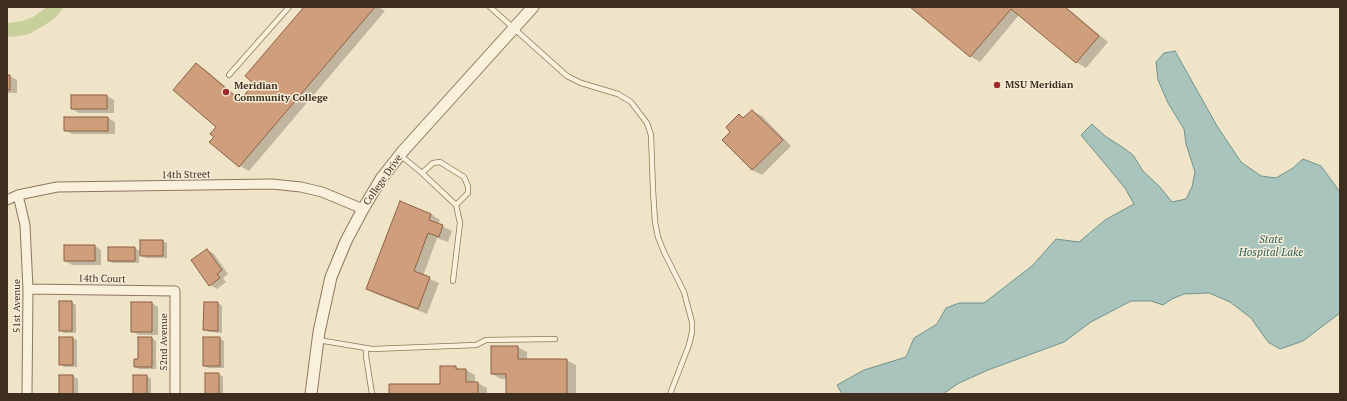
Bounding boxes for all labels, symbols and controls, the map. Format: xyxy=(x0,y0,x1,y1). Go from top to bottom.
place label: MSU Meridian xyxy=(1005,79,1073,91)
place label: Meridian Community College xyxy=(234,80,328,104)
marker: MSU Meridian xyxy=(992,80,1002,90)
marker: Meridian Community College xyxy=(221,87,231,97)
street label: College Drive xyxy=(361,152,405,208)
street label: 14th Street xyxy=(161,169,211,181)
water label: State Hospital Lake xyxy=(1239,233,1303,259)
street label: 14th Court xyxy=(78,273,126,285)
street label: 51st Avenue xyxy=(11,279,23,333)
street label: 52nd Avenue xyxy=(158,313,170,371)

